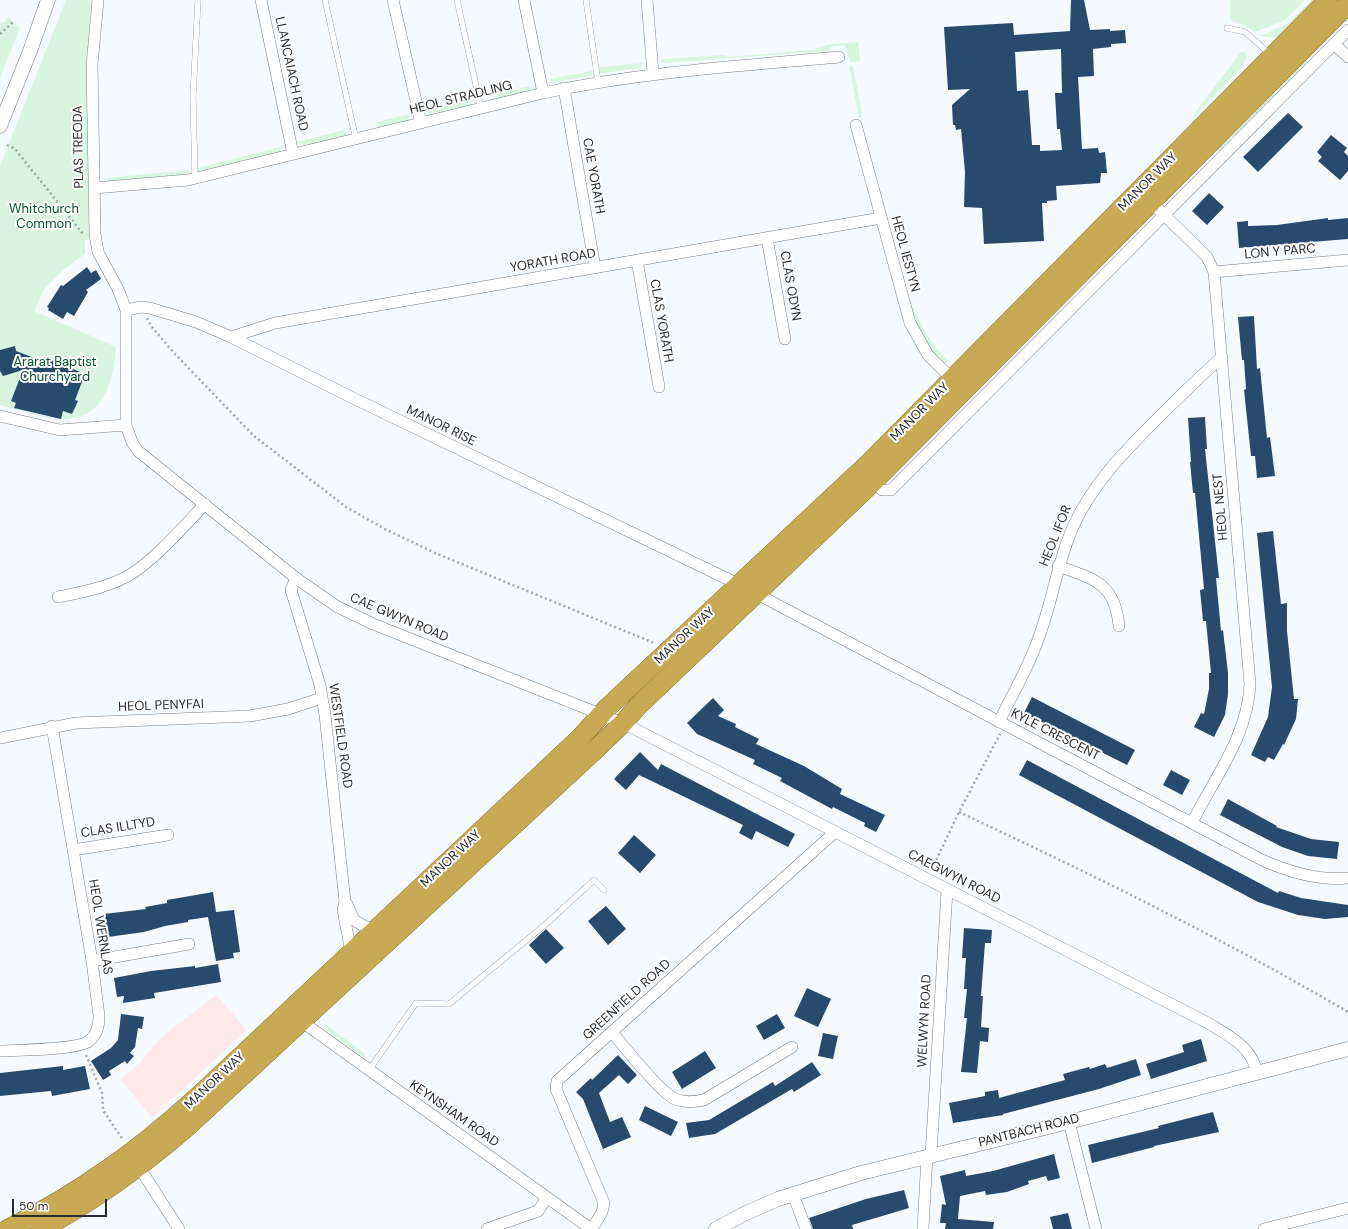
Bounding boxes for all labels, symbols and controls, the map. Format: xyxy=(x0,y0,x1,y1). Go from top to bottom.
street label: LLANCAIACH ROAD xyxy=(271,15,311,133)
street label: HEOL STRADLING xyxy=(408,78,514,118)
street label: PLAS TREODA xyxy=(70,105,88,189)
street label: CAE YORATH xyxy=(579,137,607,215)
street label: MANOR WAY xyxy=(1115,149,1181,215)
park label: Whitchurch Common xyxy=(9,202,79,233)
street label: HEOL IESTYN xyxy=(887,214,923,294)
street label: LON Y PARC xyxy=(1244,241,1316,263)
street label: YORATH ROAD xyxy=(509,246,597,276)
street label: CLAS ODYN xyxy=(776,250,804,322)
street label: CLAS YORATH xyxy=(646,278,676,364)
park label: Ararat Baptist Churchyard xyxy=(13,355,97,386)
street label: MANOR WAY xyxy=(887,379,953,445)
street label: MANOR RISE xyxy=(404,402,478,450)
street label: HEOL NEST xyxy=(1210,473,1232,541)
street label: HEOL IFOR xyxy=(1037,503,1075,569)
street label: CAE GWYN ROAD xyxy=(347,590,451,646)
street label: MANOR WAY xyxy=(652,604,718,668)
street label: WESTFIELD ROAD xyxy=(325,683,355,789)
street label: HEOL PENYFAI xyxy=(118,697,204,715)
street label: KYLE CRESCENT xyxy=(1008,706,1102,764)
street label: CLAS ILLTYD xyxy=(80,814,156,842)
street label: MANOR WAY xyxy=(418,827,484,891)
street label: CAEGWYN ROAD xyxy=(905,847,1003,907)
street label: HEOL WERNLAS xyxy=(85,878,115,976)
street label: GREENFIELD ROAD xyxy=(580,957,674,1043)
street label: WELWYN ROAD xyxy=(915,974,935,1068)
street label: MANOR WAY xyxy=(182,1049,248,1113)
street label: KEYNSHAM ROAD xyxy=(406,1077,502,1151)
street label: PANTBACH ROAD xyxy=(977,1111,1081,1151)
scale bar xyxy=(14,1191,109,1217)
text: 50 m xyxy=(19,1198,48,1214)

